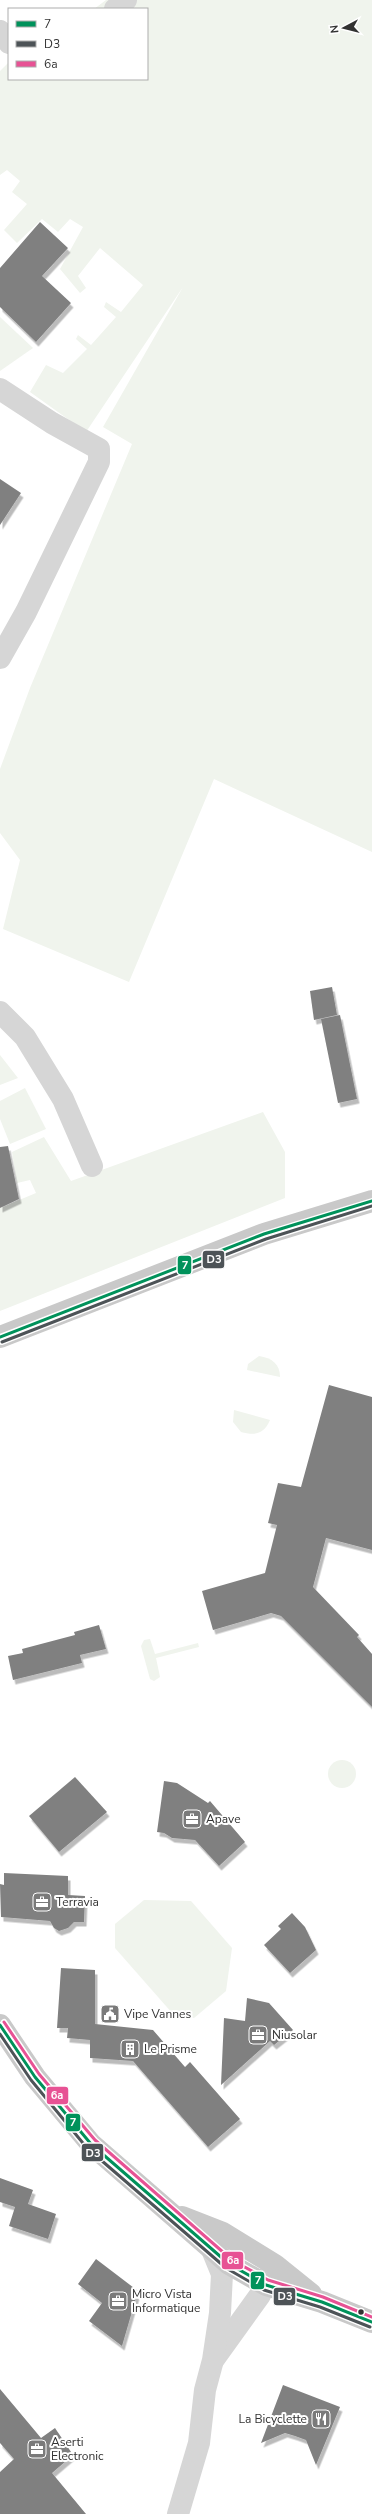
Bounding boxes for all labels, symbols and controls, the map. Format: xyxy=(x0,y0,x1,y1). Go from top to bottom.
legend xyxy=(8,8,148,80)
north arrow xyxy=(324,8,364,48)
text: 7 xyxy=(44,16,51,32)
text: N xyxy=(327,24,343,34)
text: D3 xyxy=(44,36,60,52)
text: 6a xyxy=(44,56,58,72)
line badge: D3 xyxy=(202,1250,225,1269)
text: D3 xyxy=(207,1252,221,1267)
line badge: 7 xyxy=(177,1255,192,1275)
text: 7 xyxy=(182,1258,188,1273)
office icon: Apave xyxy=(181,1808,203,1830)
place label: Apave xyxy=(206,1811,241,1827)
office icon: Terravia xyxy=(31,1891,53,1913)
place label: Terravia xyxy=(56,1894,99,1910)
public building icon: Vipe Vannes xyxy=(99,2003,121,2025)
place label: Vipe Vannes xyxy=(123,2006,191,2022)
office icon: Niusolar xyxy=(247,2024,269,2046)
place label: Niusolar xyxy=(272,2027,318,2043)
building icon: Le Prisme xyxy=(119,2038,141,2060)
place label: Le Prisme xyxy=(144,2041,197,2057)
line badge: 6a xyxy=(46,2086,69,2105)
text: 6a xyxy=(51,2088,63,2103)
line badge: 7 xyxy=(65,2113,81,2132)
text: 7 xyxy=(70,2115,76,2130)
line badge: D3 xyxy=(81,2143,104,2162)
text: D3 xyxy=(86,2146,100,2161)
line badge: 6a xyxy=(221,2251,244,2270)
text: 6a xyxy=(227,2253,239,2268)
line badge: 7 xyxy=(250,2271,265,2290)
text: 7 xyxy=(255,2273,261,2288)
place label: Micro Vista Informatique xyxy=(132,2286,200,2316)
line badge: D3 xyxy=(273,2287,296,2306)
text: D3 xyxy=(278,2289,292,2304)
office icon: Micro Vista Informatique xyxy=(107,2290,129,2312)
unlabelled marker xyxy=(356,2307,366,2317)
restaurant icon: La Bicyclette xyxy=(310,2408,332,2430)
place label: La Bicyclette xyxy=(238,2411,307,2427)
place label: Aserti Electronic xyxy=(51,2434,104,2464)
office icon: Aserti Electronic xyxy=(26,2438,48,2460)

